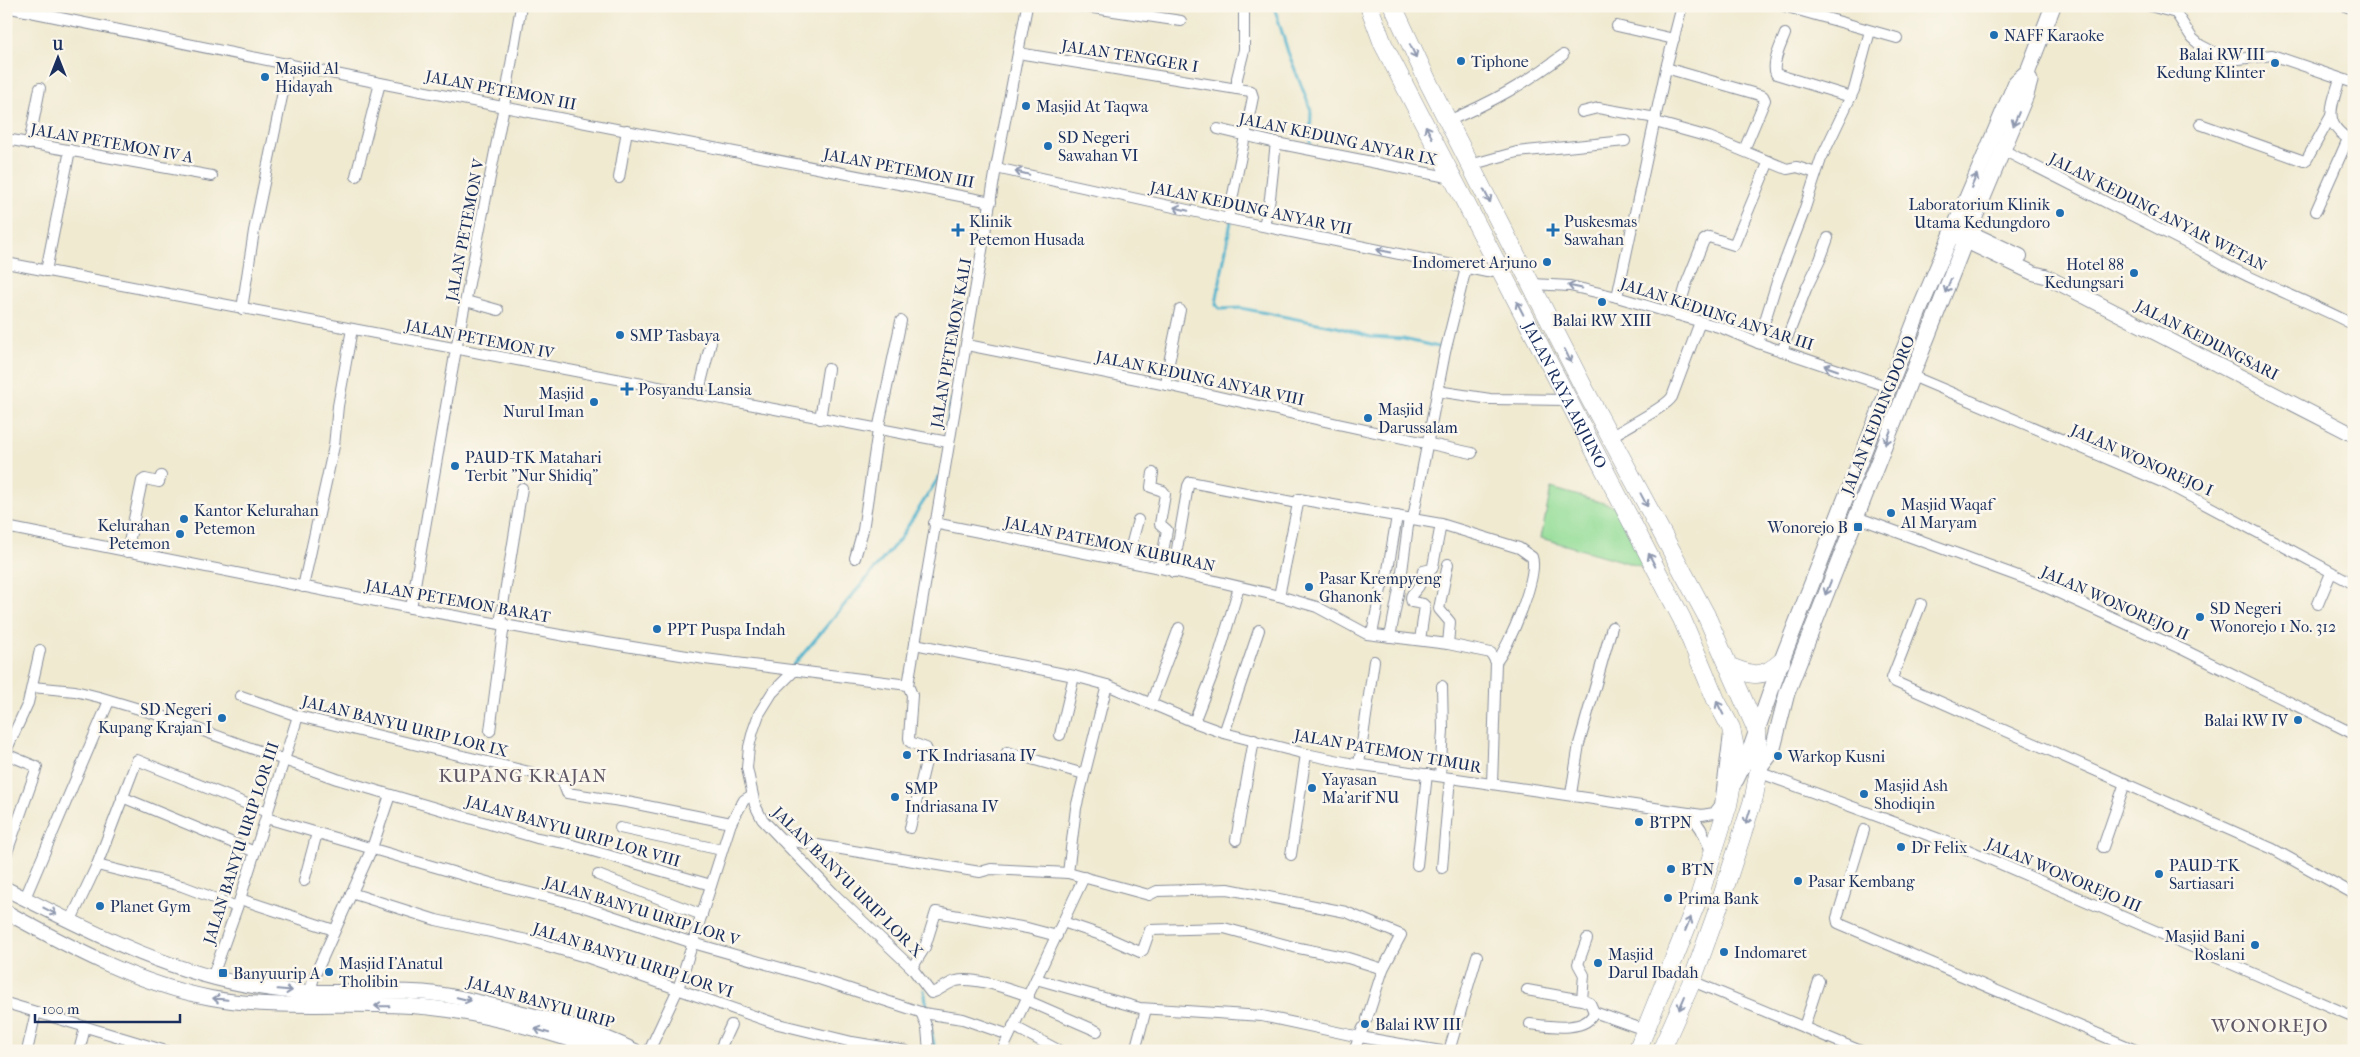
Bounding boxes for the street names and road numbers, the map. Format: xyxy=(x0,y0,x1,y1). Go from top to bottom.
street label: JALAN TENGGER I xyxy=(1058,35,1200,76)
street label: JALAN PETEMON III xyxy=(422,66,578,114)
street label: JALAN KEDUNG ANYAR IX xyxy=(1235,108,1439,169)
street label: JALAN PETEMON IV A xyxy=(27,119,195,167)
street label: JALAN PETEMON III xyxy=(820,144,976,192)
street label: JALAN KEDUNG ANYAR WETAN xyxy=(2044,148,2270,275)
street label: JALAN PETEMON V xyxy=(441,157,488,305)
street label: JALAN KEDUNG ANYAR VII xyxy=(1146,177,1354,239)
street label: JALAN PETEMON KALI xyxy=(926,257,975,431)
street label: JALAN KEDUNG ANYAR III xyxy=(1616,273,1816,354)
street label: JALAN KEDUNGSARI xyxy=(2131,295,2282,384)
street label: JALAN PETEMON IV xyxy=(402,315,557,363)
street label: JALAN RAYA ARJUNO xyxy=(1519,317,1611,471)
street label: JALAN KEDUNGDORO xyxy=(1837,333,1919,499)
street label: JALAN KEDUNG ANYAR VIII xyxy=(1092,346,1306,409)
street label: JALAN WONOREJO I xyxy=(2066,419,2216,500)
street label: JALAN PATEMON KUBURAN xyxy=(1001,512,1217,576)
street label: JALAN WONOREJO II xyxy=(2036,561,2192,644)
street label: JALAN PETEMON BARAT xyxy=(362,575,552,627)
street label: JALAN BANYU URIP LOR IX xyxy=(298,691,510,761)
street label: JALAN PATEMON TIMUR xyxy=(1291,725,1485,777)
street label: JALAN BANYU URIP LOR III xyxy=(199,739,283,948)
street label: JALAN BANYU URIP LOR VIII xyxy=(462,791,682,871)
street label: JALAN BANYU URIP LOR X xyxy=(767,801,928,962)
street label: JALAN WONOREJO III xyxy=(1982,833,2144,916)
street label: JALAN BANYU URIP LOR V xyxy=(540,872,742,950)
street label: JALAN BANYU URIP LOR VI xyxy=(530,919,736,1001)
street label: JALAN BANYU URIP xyxy=(465,972,617,1032)

